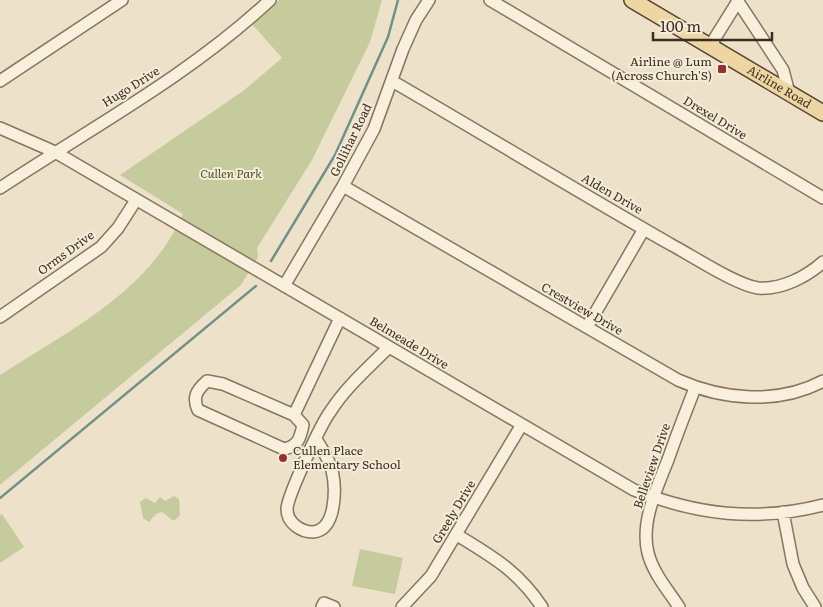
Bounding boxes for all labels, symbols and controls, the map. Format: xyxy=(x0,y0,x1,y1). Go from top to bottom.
scale bar xyxy=(653,10,772,42)
text: 100 m xyxy=(660,14,701,37)
place label: Airline @ Lum (Across Church'S) xyxy=(611,52,712,84)
street label: Airline Road xyxy=(744,60,816,113)
street label: Hugo Drive xyxy=(98,61,163,111)
marker: Airline @ Lum (Across Church'S) xyxy=(716,63,728,75)
street label: Drexel Drive xyxy=(680,91,751,143)
street label: Gollihar Road xyxy=(325,99,376,179)
park label: Cullen Park xyxy=(200,164,262,182)
street label: Alden Drive xyxy=(579,168,646,218)
street label: Orms Drive xyxy=(34,226,97,279)
street label: Crestview Drive xyxy=(538,277,627,339)
street label: Belmeade Drive xyxy=(367,311,453,373)
street label: Belleview Drive xyxy=(628,420,674,511)
place label: Cullen Place Elementary School xyxy=(293,441,401,473)
marker: Cullen Place Elementary School xyxy=(277,452,289,464)
street label: Greely Drive xyxy=(427,476,479,547)

